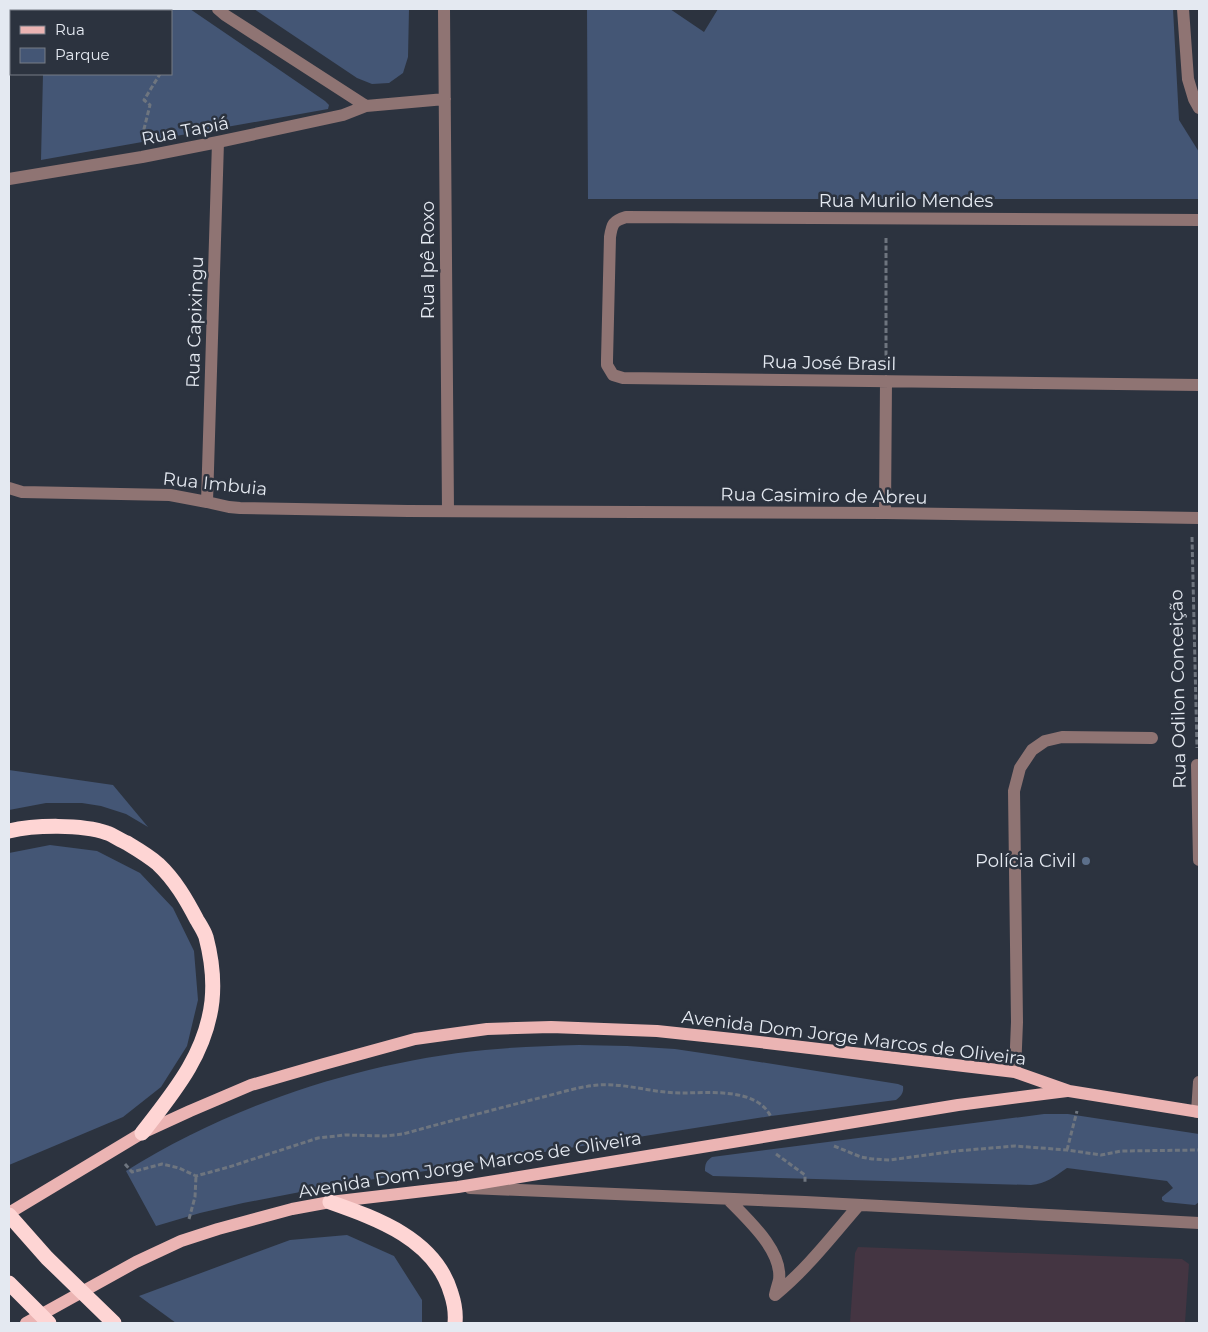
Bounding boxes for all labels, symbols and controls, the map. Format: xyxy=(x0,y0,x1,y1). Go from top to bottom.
legend xyxy=(10,10,172,75)
text: Rua xyxy=(55,20,85,39)
text: Parque xyxy=(55,45,110,64)
street label: Rua Tapiá xyxy=(139,112,231,150)
street label: Rua Murilo Mendes xyxy=(819,190,994,212)
street label: Rua Ipê Roxo xyxy=(417,201,439,319)
street label: Rua Capixingu xyxy=(182,256,208,388)
street label: Rua José Brasil xyxy=(762,351,896,375)
street label: Rua Imbuia xyxy=(162,468,268,500)
street label: Rua Casimiro de Abreu xyxy=(720,483,928,509)
street label: Rua Odilon Conceição xyxy=(1165,589,1191,789)
place label: Polícia Civil xyxy=(975,850,1076,872)
marker: Polícia Civil xyxy=(1080,855,1092,867)
street label: Avenida Dom Jorge Marcos de Oliveira xyxy=(680,1006,1028,1070)
street label: Avenida Dom Jorge Marcos de Oliveira xyxy=(297,1127,643,1203)

